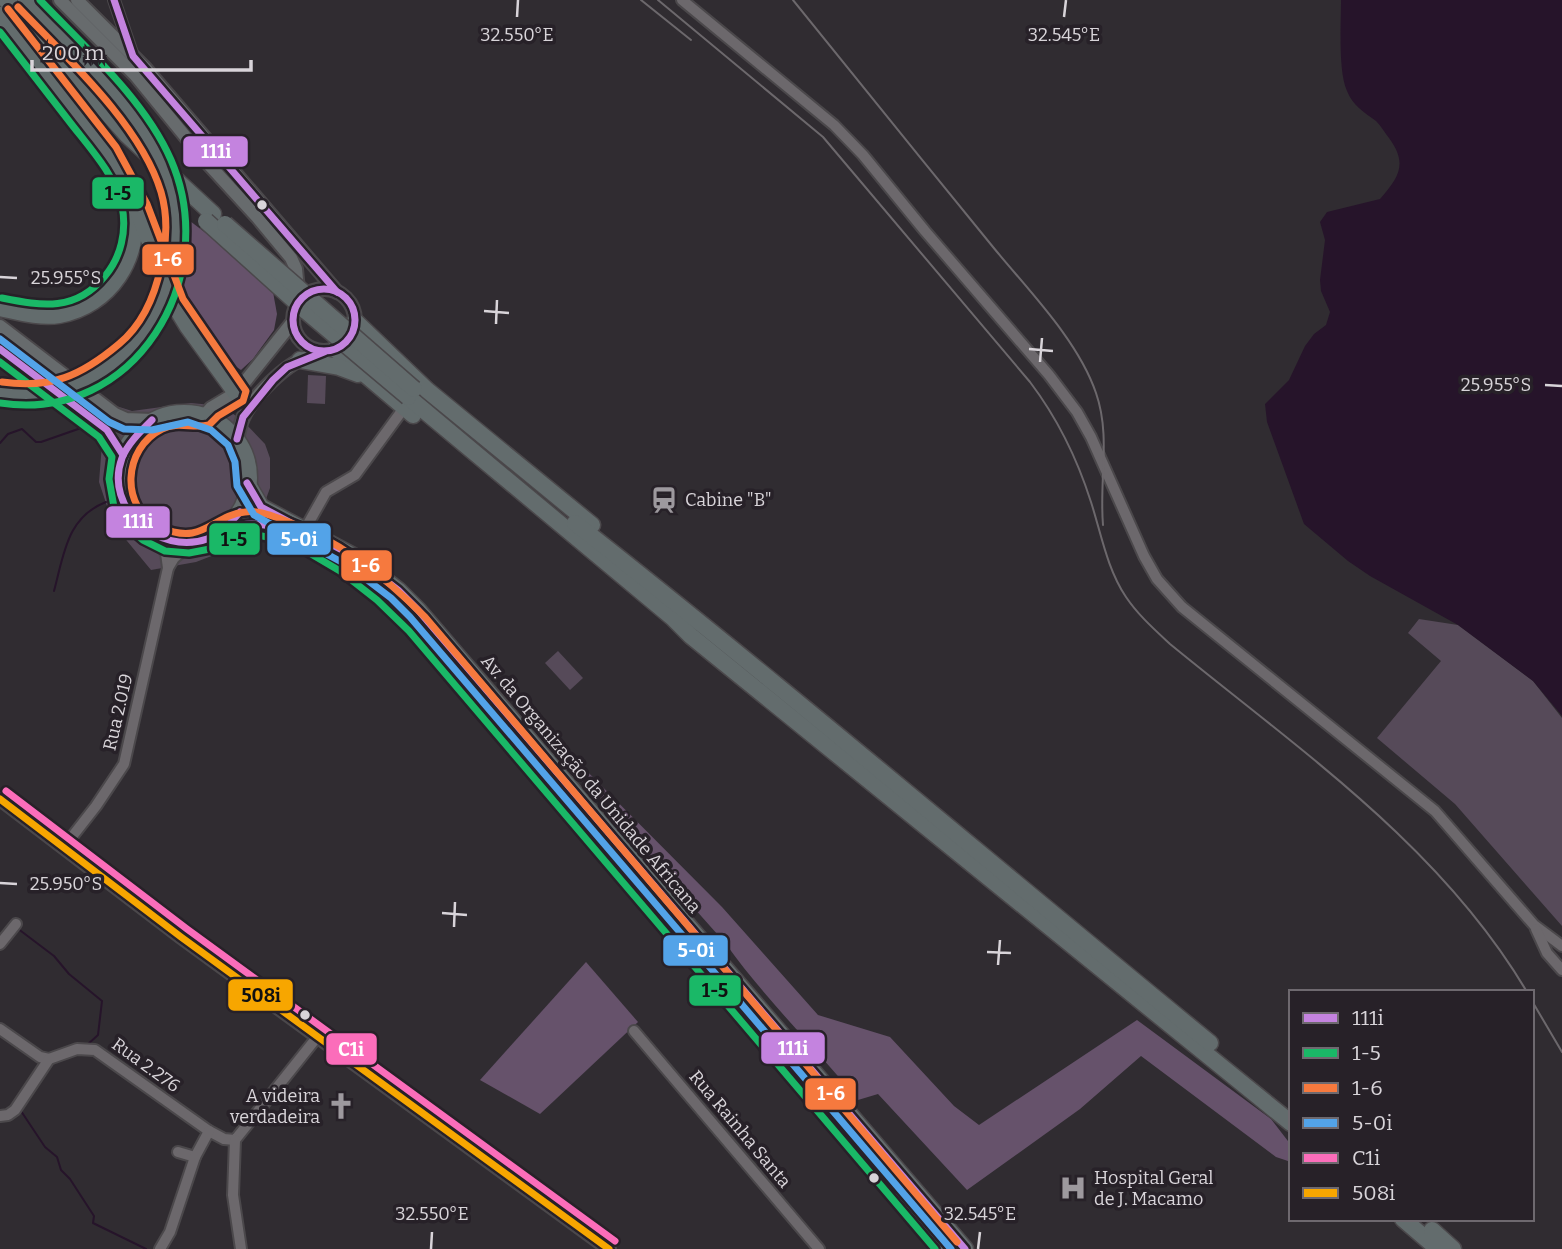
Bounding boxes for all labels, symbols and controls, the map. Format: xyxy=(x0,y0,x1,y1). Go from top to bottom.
text: 32.550°E xyxy=(480,24,554,46)
text: 32.545°E xyxy=(1028,24,1100,46)
scale bar xyxy=(32,28,250,72)
text: 200 m xyxy=(42,40,105,66)
line badge: 111i xyxy=(182,135,249,168)
text: 111i xyxy=(201,140,231,163)
line badge: 1-5 xyxy=(91,176,145,210)
text: 1-5 xyxy=(105,182,131,205)
unlabelled marker xyxy=(255,198,269,212)
line badge: 1-6 xyxy=(141,243,195,276)
text: 1-6 xyxy=(154,248,182,271)
text: 25.955°S xyxy=(31,267,101,289)
text: 25.955°S xyxy=(1461,374,1531,396)
station icon: Cabine "B" xyxy=(649,485,679,515)
place label: Cabine "B" xyxy=(685,489,772,511)
line badge: 111i xyxy=(105,505,171,539)
text: 111i xyxy=(123,510,153,533)
line badge: 1-5 xyxy=(208,522,261,556)
line badge: 5-0i xyxy=(266,522,332,556)
text: 1-5 xyxy=(221,528,247,551)
text: 5-0i xyxy=(281,528,317,551)
line badge: 1-6 xyxy=(340,549,393,582)
text: 1-6 xyxy=(352,554,380,577)
street label: Av. da Organização da Unidade Africana xyxy=(476,650,706,918)
street label: Rua 2.019 xyxy=(99,671,137,753)
text: 25.950°S xyxy=(30,873,102,895)
line badge: 5-0i xyxy=(662,934,729,967)
text: 5-0i xyxy=(678,939,714,962)
line badge: 1-5 xyxy=(688,974,742,1007)
line badge: 508i xyxy=(227,978,294,1012)
text: 1-5 xyxy=(702,979,728,1002)
text: 508i xyxy=(241,984,281,1007)
legend xyxy=(1289,990,1534,1221)
text: 111i xyxy=(1352,1005,1384,1031)
unlabelled marker xyxy=(298,1008,312,1022)
line badge: 111i xyxy=(760,1031,826,1065)
line badge: C1i xyxy=(325,1032,378,1066)
street label: Rua 2.276 xyxy=(108,1033,184,1097)
text: 111i xyxy=(778,1037,808,1060)
text: C1i xyxy=(338,1038,364,1061)
text: 1-5 xyxy=(1352,1040,1381,1066)
street label: Rua Rainha Santa xyxy=(684,1066,796,1192)
text: 1-6 xyxy=(1352,1075,1382,1101)
line badge: 1-6 xyxy=(804,1077,857,1111)
text: 1-6 xyxy=(817,1082,845,1105)
place label: A videira verdadeira xyxy=(229,1085,320,1128)
church icon: A videira verdadeira xyxy=(326,1091,356,1121)
text: 5-0i xyxy=(1352,1110,1393,1136)
text: C1i xyxy=(1352,1145,1380,1171)
place label: Hospital Geral de J. Macamo xyxy=(1094,1167,1214,1210)
unlabelled marker xyxy=(867,1171,881,1185)
hospital icon: Hospital Geral de J. Macamo xyxy=(1058,1173,1088,1203)
text: 508i xyxy=(1352,1180,1395,1206)
text: 32.550°E xyxy=(395,1203,469,1225)
text: 32.545°E xyxy=(944,1203,1016,1225)

